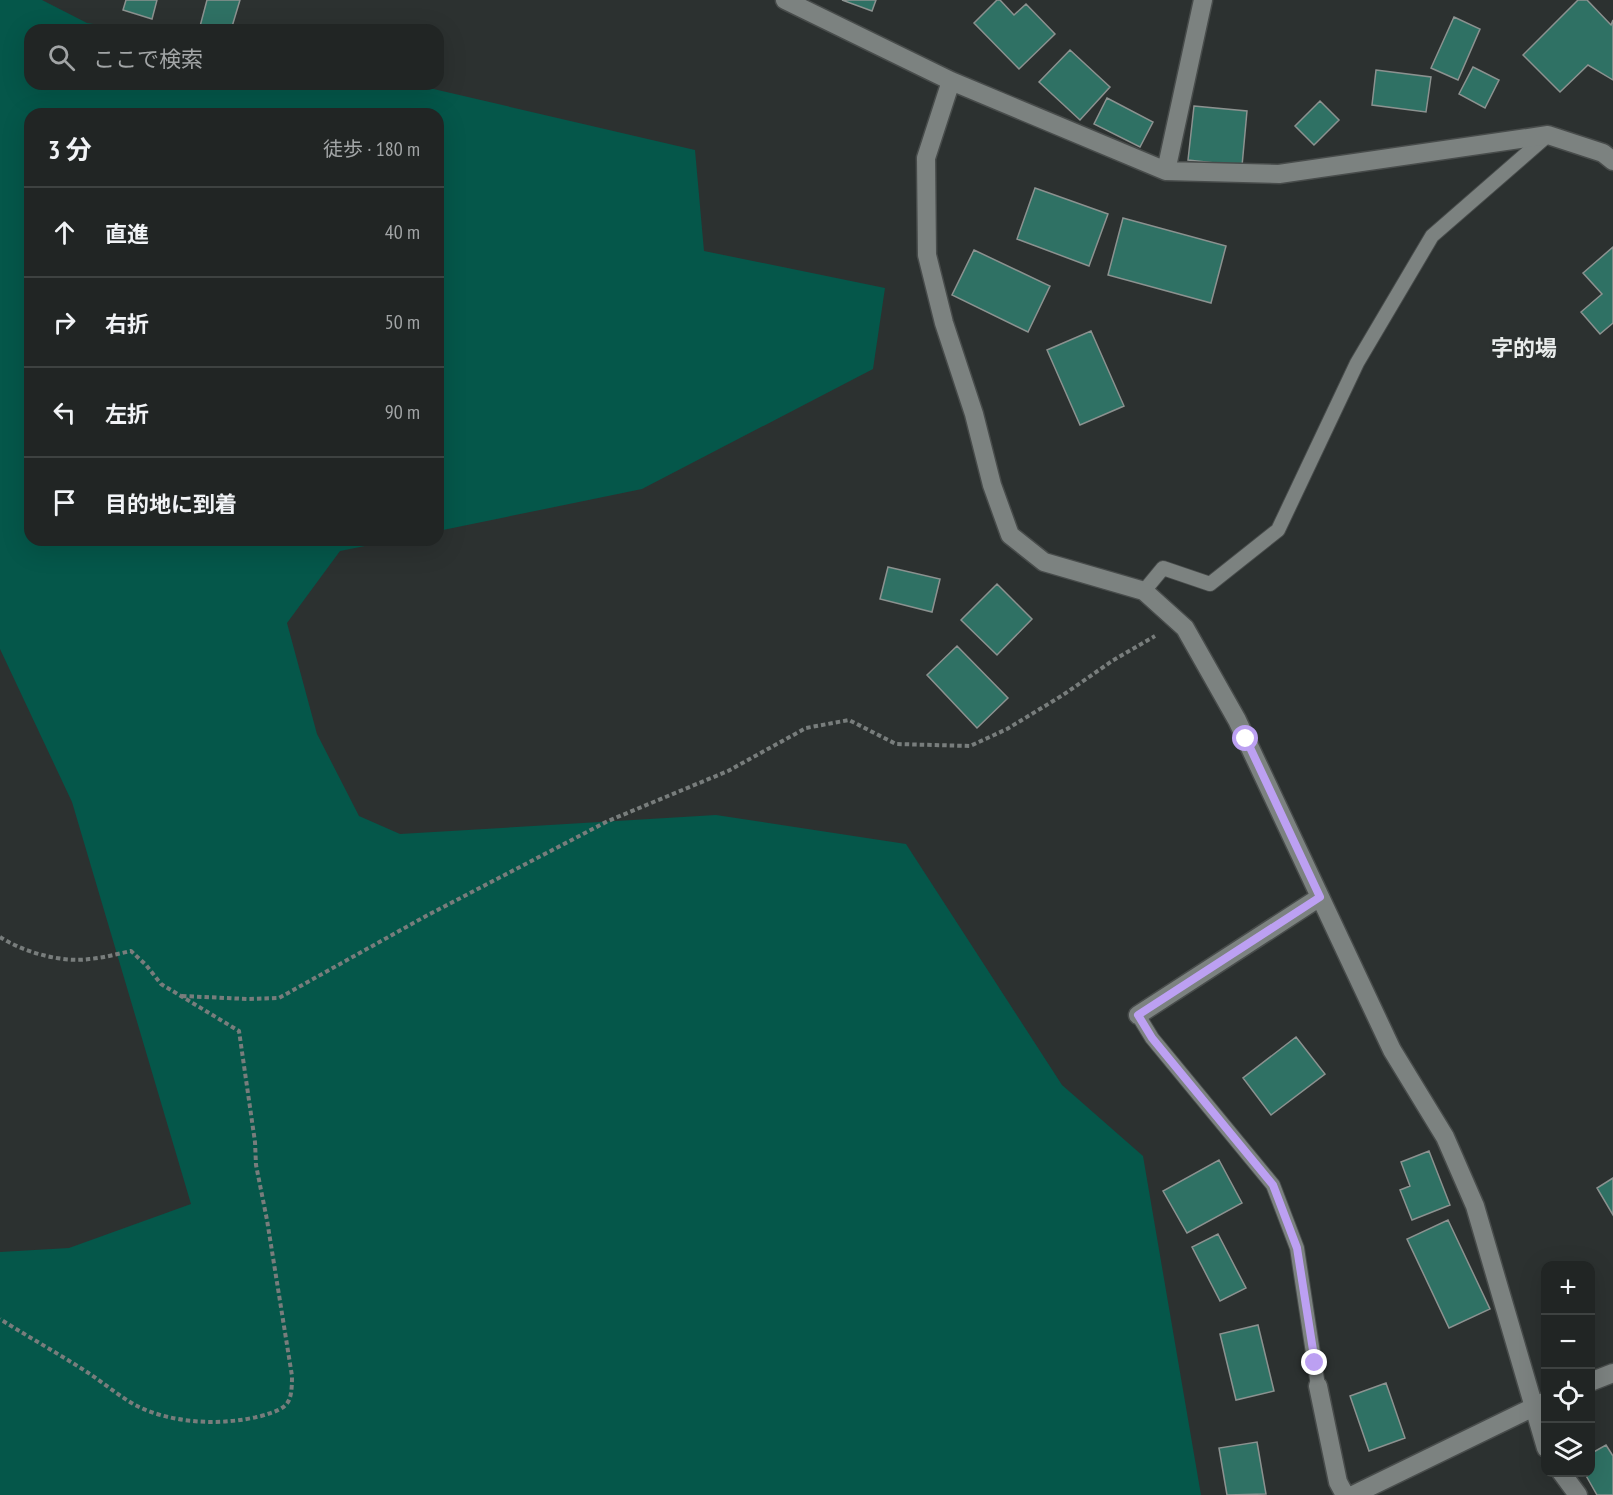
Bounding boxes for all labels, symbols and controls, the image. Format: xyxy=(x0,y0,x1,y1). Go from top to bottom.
search box xyxy=(24,24,444,90)
icon: search xyxy=(45,41,78,74)
text: ここで検索 xyxy=(93,45,203,73)
text: 3 分 xyxy=(48,133,92,166)
text: 徒歩 · 180 m xyxy=(323,136,420,162)
icon: ahead xyxy=(48,216,81,249)
text: 40 m xyxy=(385,219,420,245)
text: 直進 xyxy=(105,220,149,248)
icon: right xyxy=(48,306,81,339)
text: 50 m xyxy=(385,309,420,335)
text: 右折 xyxy=(105,310,149,338)
district label: 字的場 xyxy=(1491,334,1557,362)
icon: left xyxy=(48,396,81,429)
text: 90 m xyxy=(385,399,420,425)
text: 左折 xyxy=(105,400,149,428)
icon: arrive xyxy=(48,486,81,519)
text: 目的地に到着 xyxy=(105,490,237,518)
route start xyxy=(1232,725,1258,751)
map controls xyxy=(1541,1261,1595,1477)
button: + xyxy=(1541,1261,1595,1315)
button: − xyxy=(1541,1315,1595,1369)
route end xyxy=(1301,1349,1327,1375)
button: locate xyxy=(1541,1369,1595,1423)
button: layers xyxy=(1541,1423,1595,1477)

